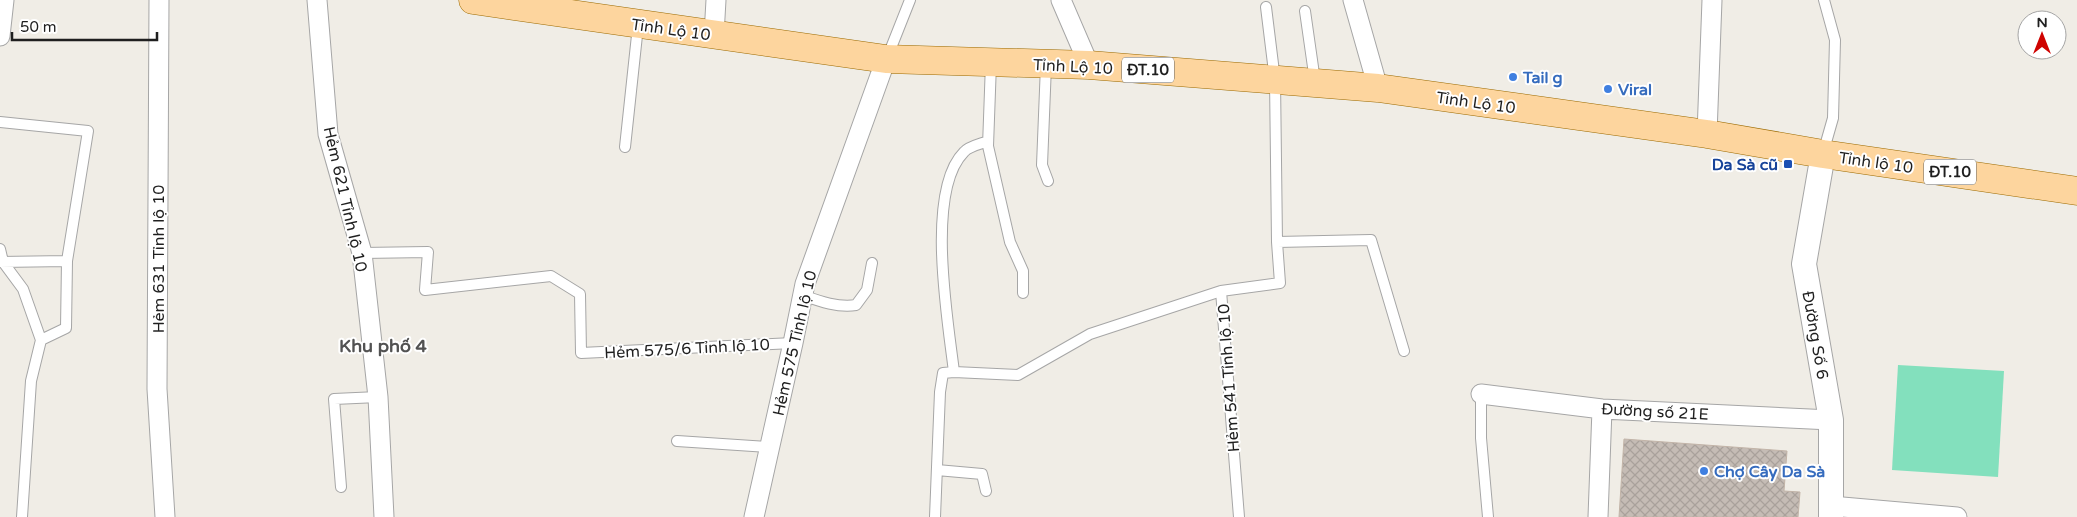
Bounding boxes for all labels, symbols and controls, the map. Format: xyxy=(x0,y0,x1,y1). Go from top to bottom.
scale bar xyxy=(12,10,158,42)
north arrow xyxy=(2017,10,2067,60)
text: N xyxy=(2036,14,2048,31)
street label: Tỉnh Lộ 10 xyxy=(630,15,712,45)
text: 50 m xyxy=(20,18,57,36)
street label: Tỉnh Lộ 10 xyxy=(1033,55,1113,79)
road number: ĐT.10 xyxy=(1122,58,1174,82)
place label: Tail g xyxy=(1522,68,1563,88)
marker: Tail g xyxy=(1507,71,1519,83)
place label: Viral xyxy=(1618,80,1652,100)
marker: Viral xyxy=(1602,83,1614,95)
street label: Tỉnh Lộ 10 xyxy=(1435,88,1517,118)
street label: Hẻm 621 Tỉnh lộ 10 xyxy=(319,125,371,274)
street label: Tỉnh lộ 10 xyxy=(1838,148,1914,178)
place label: Da Sà cũ xyxy=(1712,155,1778,175)
marker: Da Sà cũ xyxy=(1782,158,1794,170)
road number: ĐT.10 xyxy=(1924,160,1976,184)
street label: Hẻm 631 Tỉnh lộ 10 xyxy=(149,185,169,333)
street label: Hẻm 575 Tỉnh lộ 10 xyxy=(769,269,821,418)
street label: Đường Số 6 xyxy=(1797,289,1833,381)
street label: Hẻm 541 Tỉnh lộ 10 xyxy=(1214,303,1244,453)
district label: Khu phố 4 xyxy=(339,335,428,357)
street label: Hẻm 575/6 Tỉnh lộ 10 xyxy=(604,335,770,363)
street label: Đường số 21E xyxy=(1601,399,1709,425)
place label: Chợ Cây Da Sà xyxy=(1714,462,1825,482)
marker: Chợ Cây Da Sà xyxy=(1698,465,1710,477)

